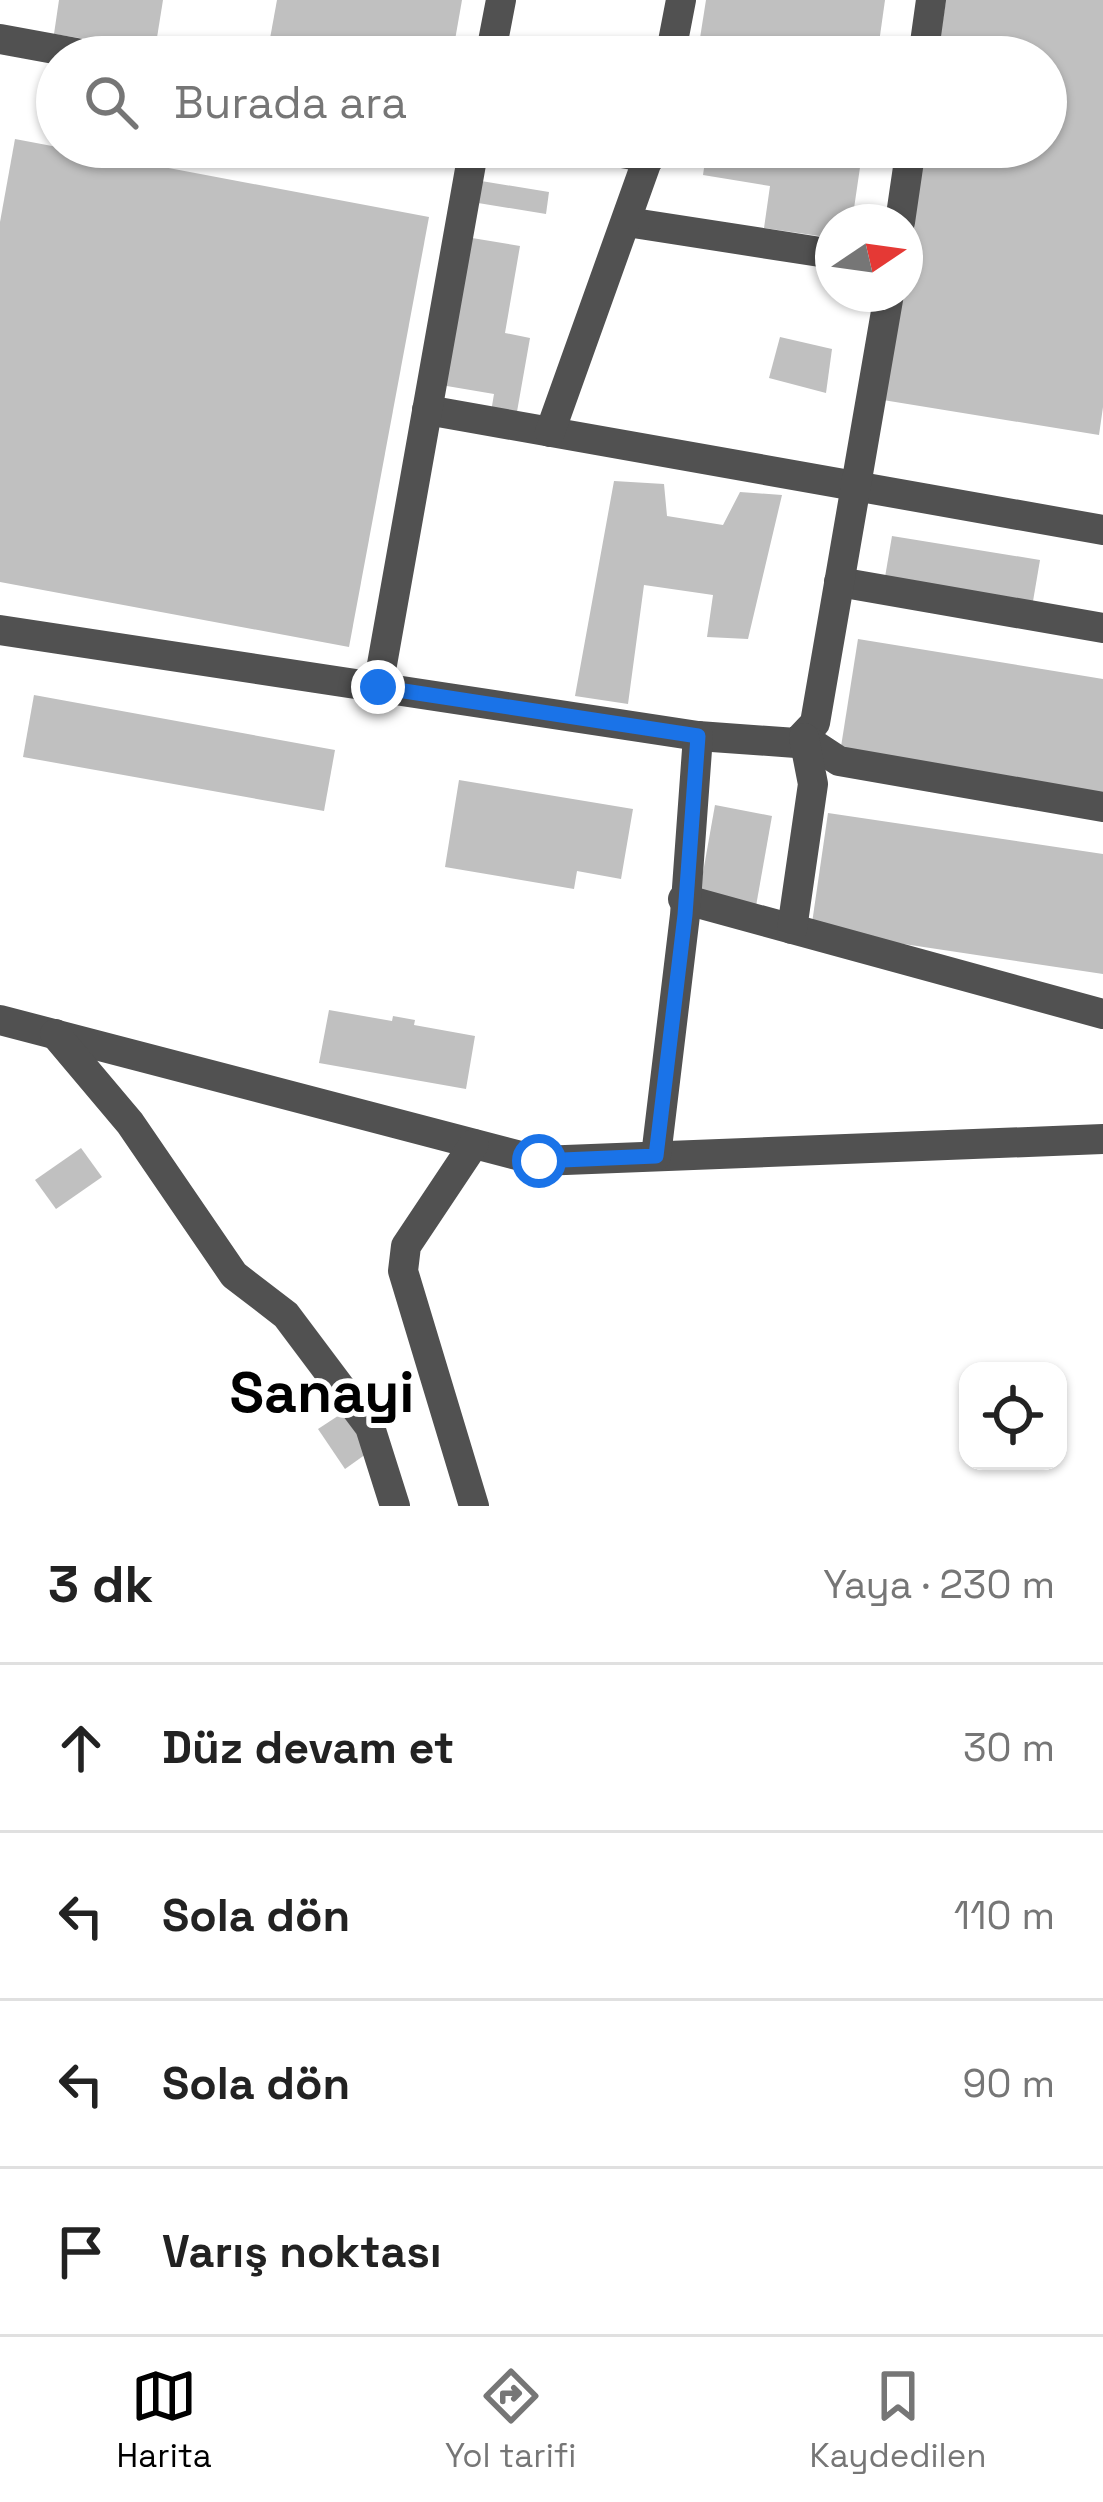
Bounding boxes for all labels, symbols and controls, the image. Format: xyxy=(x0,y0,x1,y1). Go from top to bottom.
search box xyxy=(36,36,1067,168)
icon: search xyxy=(78,69,144,135)
text: Burada ara xyxy=(174,74,407,131)
north arrow xyxy=(815,204,923,312)
route end xyxy=(351,660,405,714)
route start xyxy=(512,1134,566,1188)
district label: Sanayi xyxy=(229,1356,415,1429)
map controls xyxy=(959,1362,1067,1470)
button: locate xyxy=(959,1362,1067,1470)
text: 3 dk xyxy=(48,1552,153,1617)
text: Yaya · 230 m xyxy=(823,1560,1055,1609)
icon: ahead xyxy=(48,1715,114,1781)
text: Düz devam et xyxy=(162,1719,454,1776)
text: 30 m xyxy=(963,1723,1055,1772)
icon: left xyxy=(48,1883,114,1949)
text: Sola dön xyxy=(162,1887,350,1944)
text: 110 m xyxy=(954,1891,1055,1940)
icon: left xyxy=(48,2051,114,2117)
text: Sola dön xyxy=(162,2055,350,2112)
text: 90 m xyxy=(963,2059,1055,2108)
icon: arrive xyxy=(48,2219,114,2285)
text: Varış noktası xyxy=(162,2223,442,2280)
tab: Harita xyxy=(117,2363,212,2477)
tab: Yol tarifi xyxy=(445,2363,576,2477)
tab: Kaydedilen xyxy=(810,2363,986,2477)

